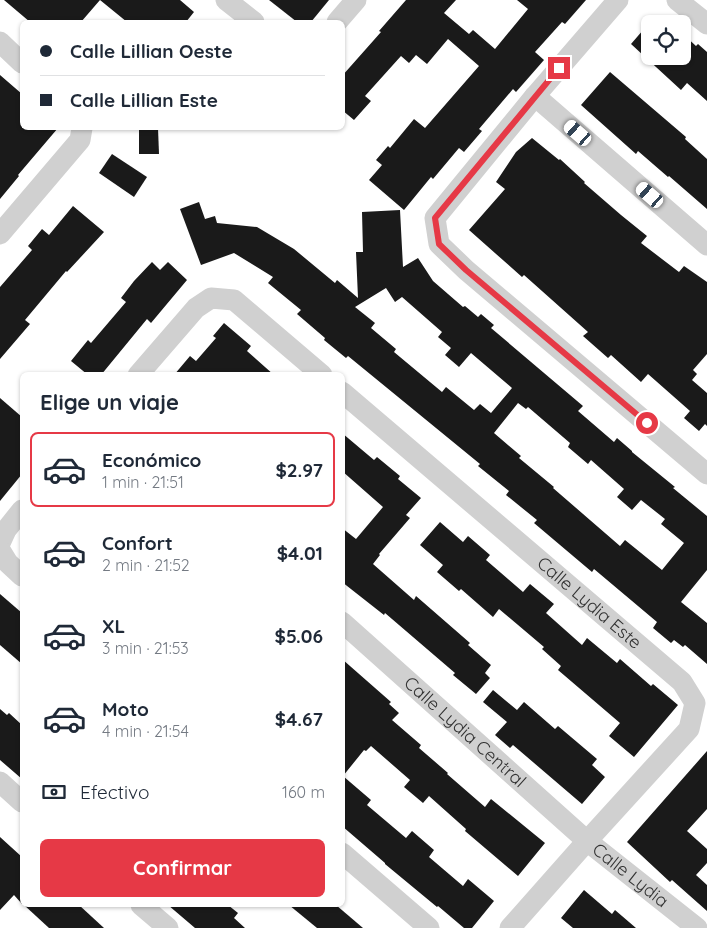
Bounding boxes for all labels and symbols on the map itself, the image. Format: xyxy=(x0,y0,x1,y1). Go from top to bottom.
route end xyxy=(548,57,570,79)
car xyxy=(561,117,594,149)
car xyxy=(633,179,666,211)
route start xyxy=(636,412,658,434)
street label: Calle Lydia Este xyxy=(532,551,647,654)
street label: Calle Lydia Central xyxy=(400,671,531,792)
street label: Calle Lydia xyxy=(588,838,674,912)

